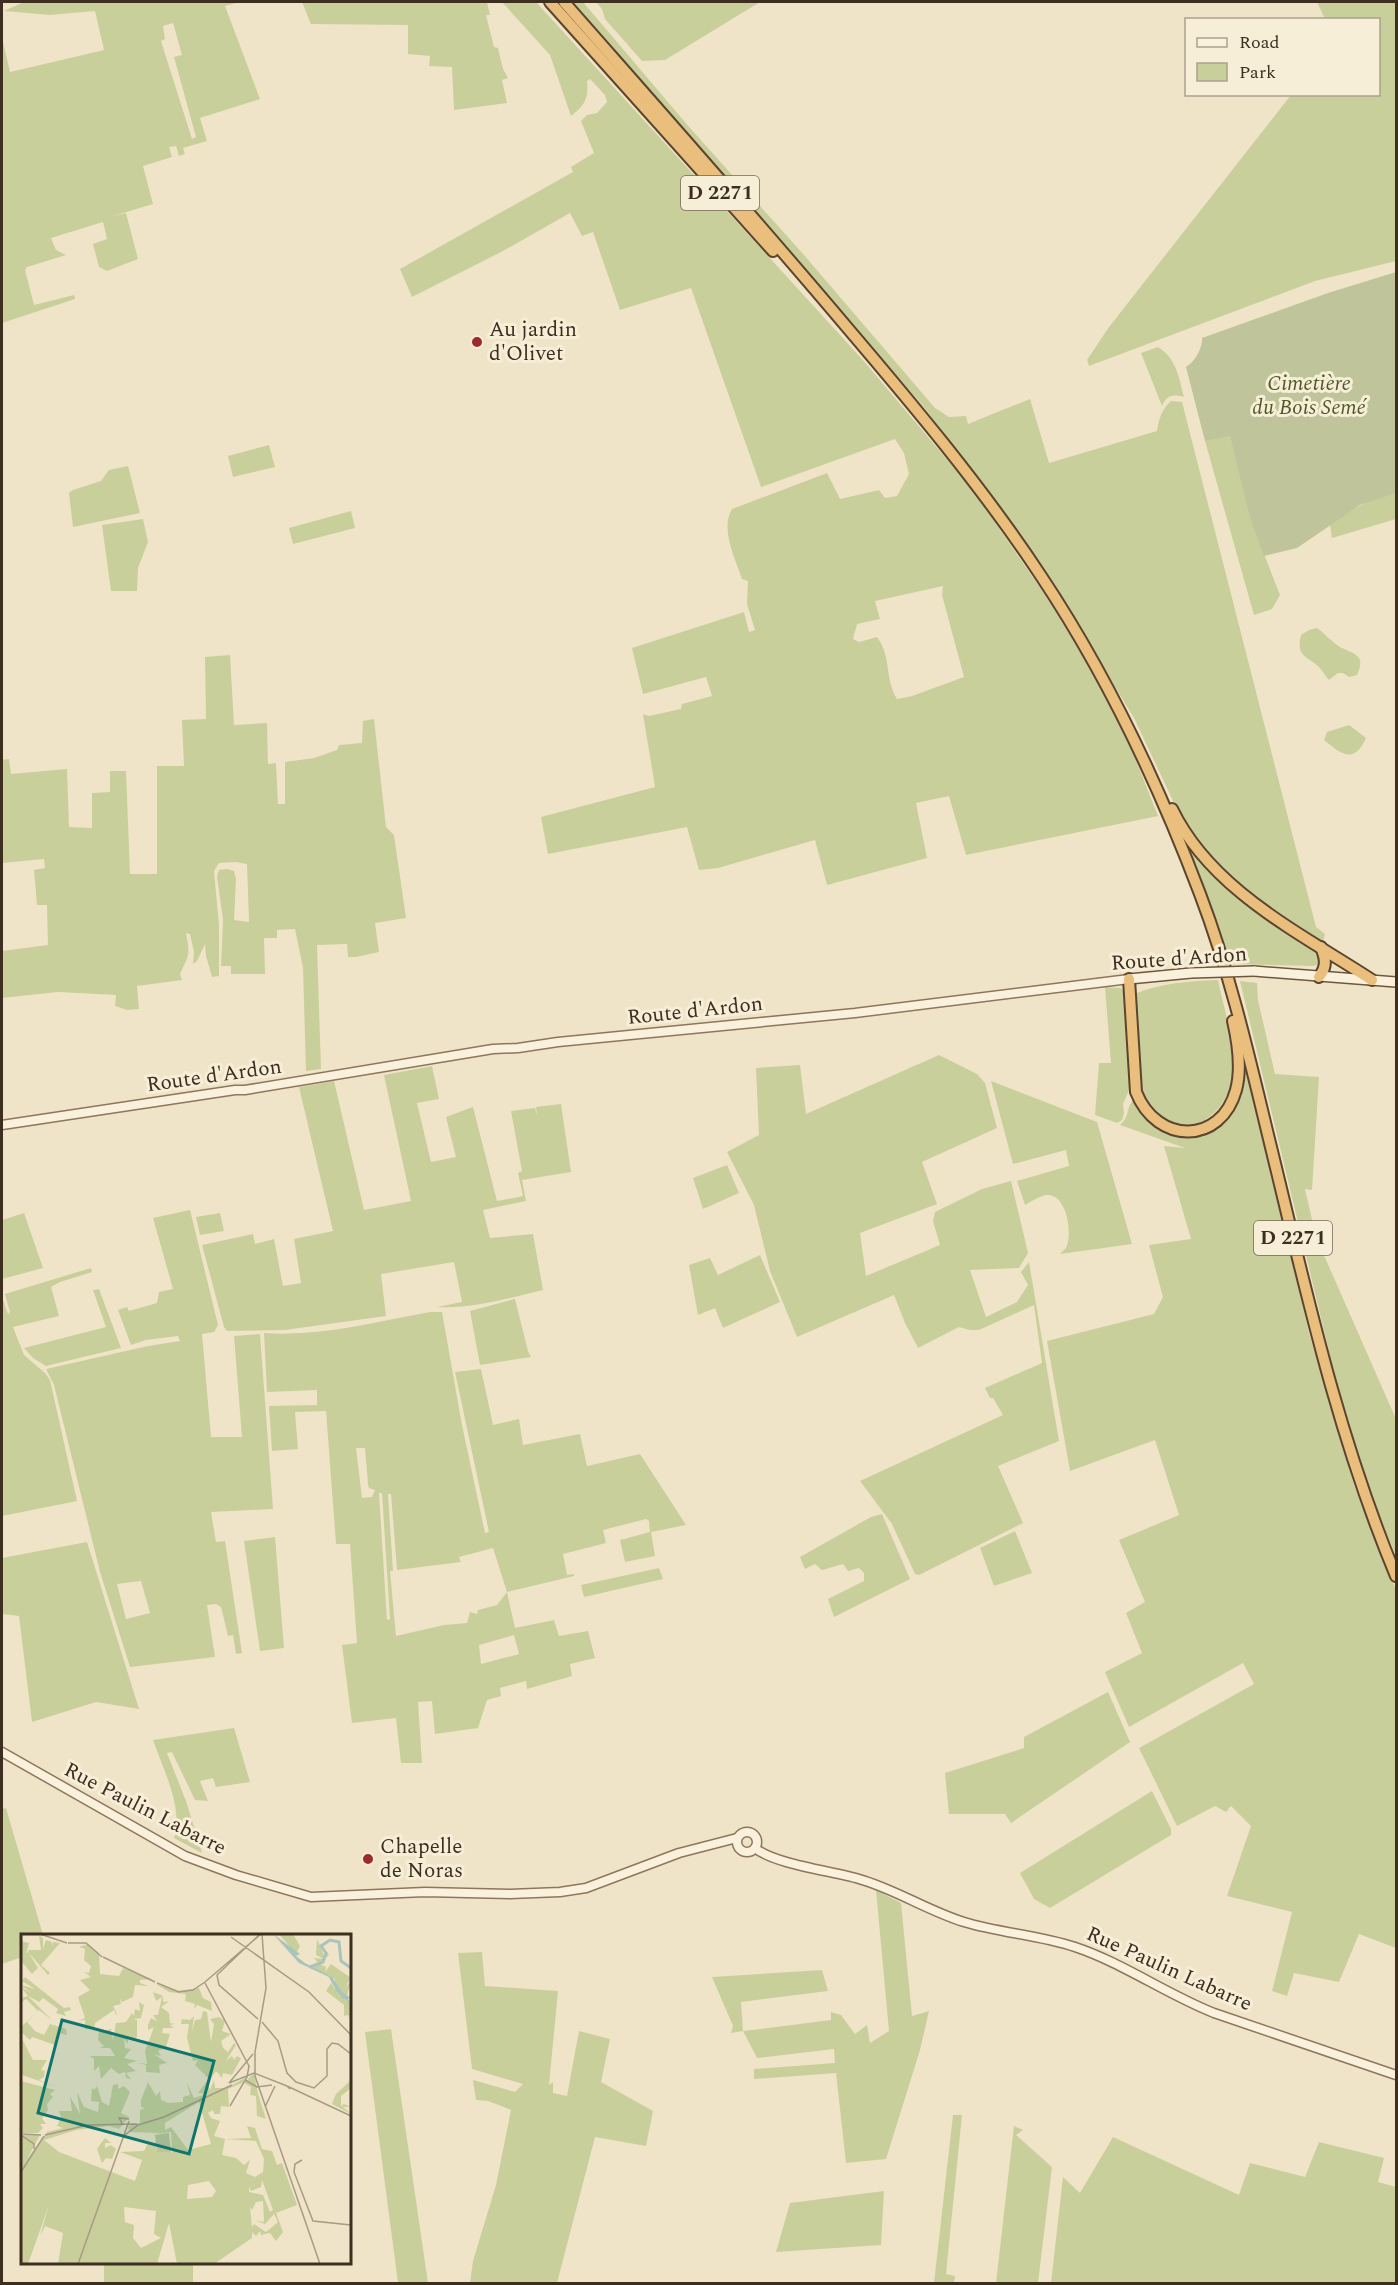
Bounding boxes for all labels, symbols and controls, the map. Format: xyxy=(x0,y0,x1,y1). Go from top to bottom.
legend xyxy=(1185,18,1380,96)
text: Road xyxy=(1239,29,1280,56)
text: Park xyxy=(1239,59,1276,86)
road number: D 2271 xyxy=(681,176,759,210)
place label: Au jardin d'Olivet xyxy=(489,314,577,370)
marker: Au jardin d'Olivet xyxy=(470,335,484,349)
park label: Cimetière du Bois Semé xyxy=(1252,368,1368,424)
street label: Route d'Ardon xyxy=(1110,938,1248,980)
street label: Route d'Ardon xyxy=(626,988,764,1034)
street label: Route d'Ardon xyxy=(144,1051,284,1101)
road number: D 2271 xyxy=(1254,1221,1332,1255)
street label: Rue Paulin Labarre xyxy=(58,1754,232,1864)
place label: Chapelle de Noras xyxy=(380,1831,463,1887)
marker: Chapelle de Noras xyxy=(361,1852,375,1866)
street label: Rue Paulin Labarre xyxy=(1081,1918,1257,2020)
inset map xyxy=(21,1934,351,2264)

